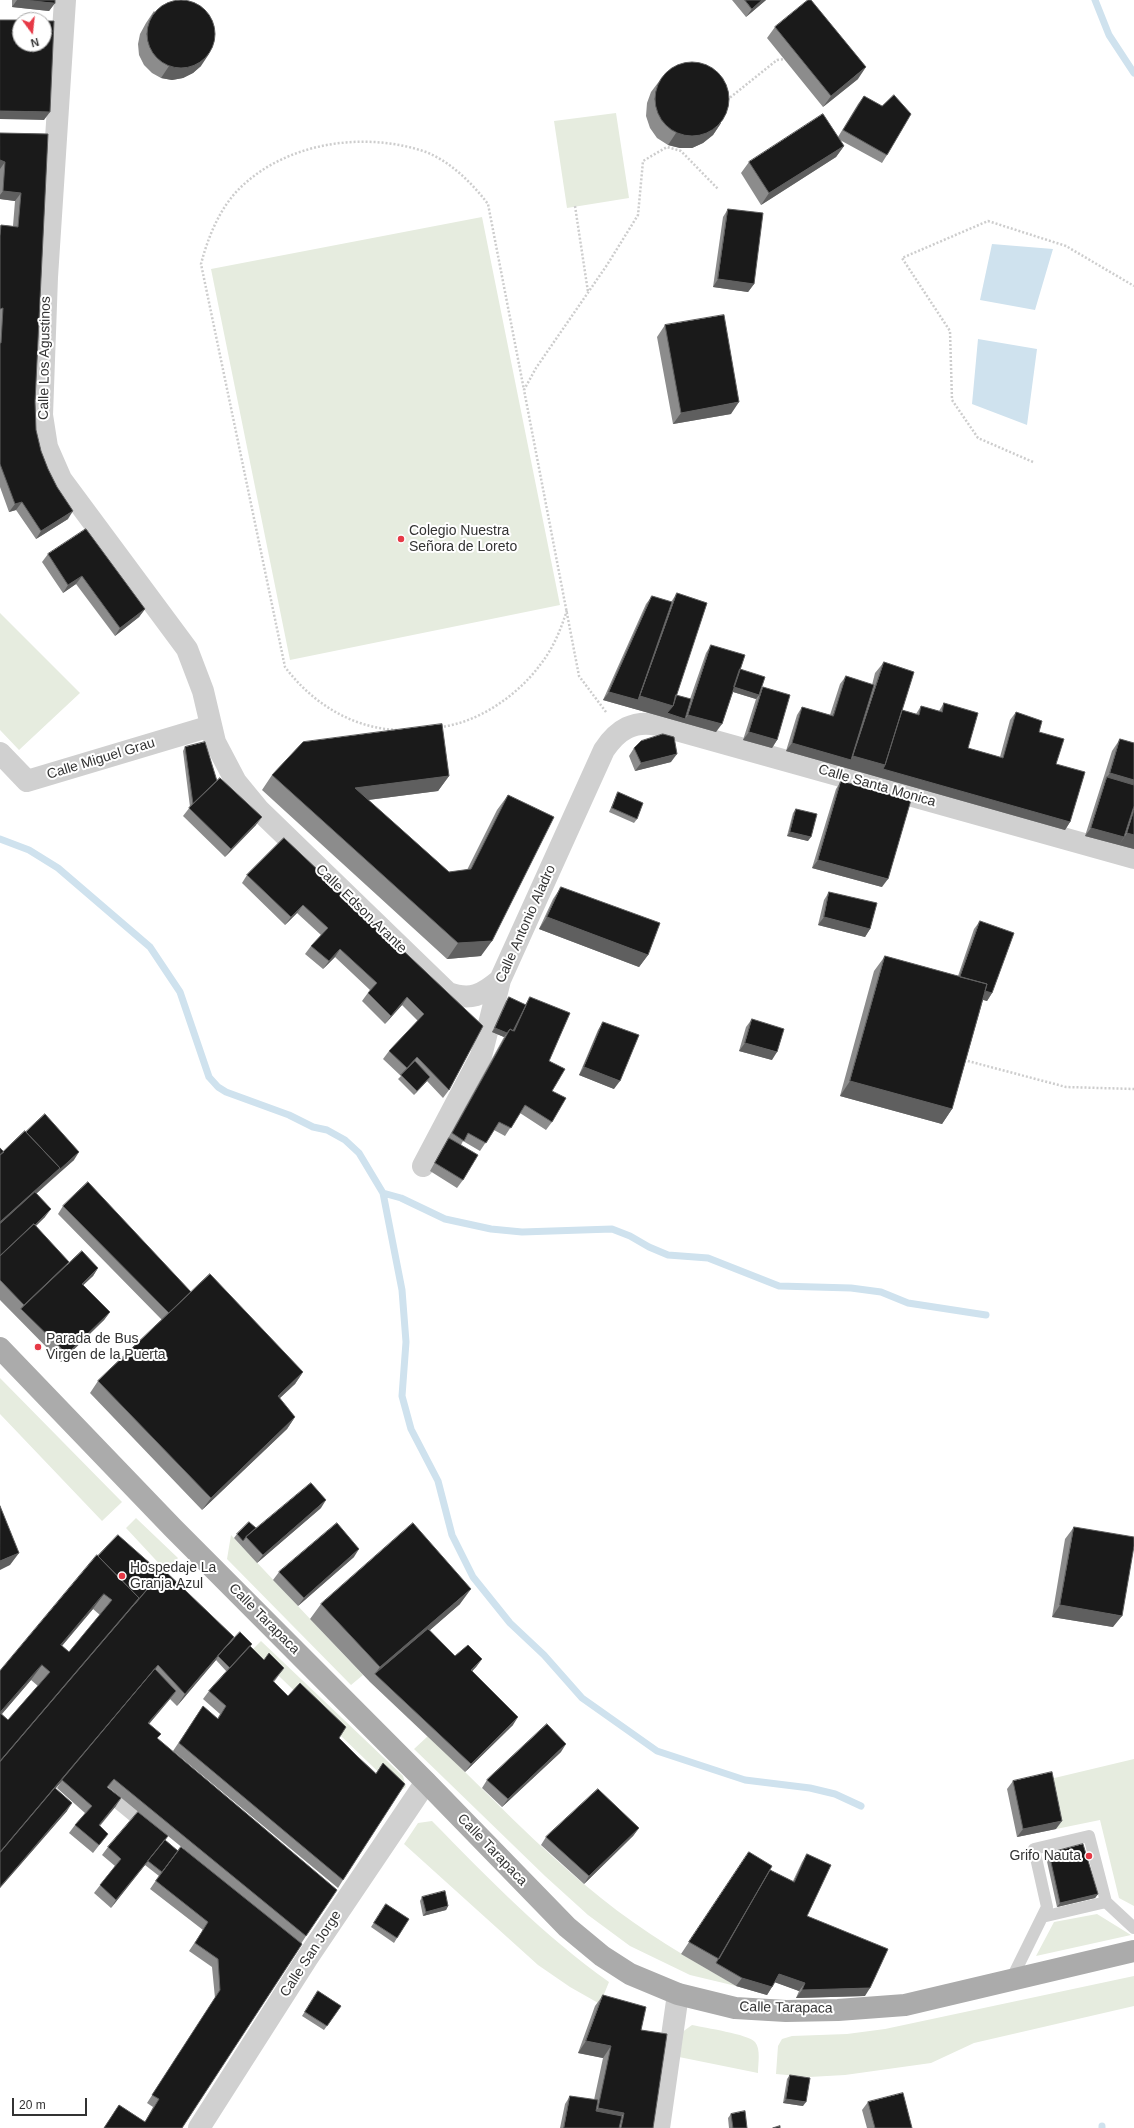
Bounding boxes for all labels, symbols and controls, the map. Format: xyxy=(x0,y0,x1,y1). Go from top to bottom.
north arrow xyxy=(12,12,52,52)
text: N xyxy=(29,36,40,49)
street label: Calle Los Agustinos xyxy=(36,296,54,420)
place label: Colegio Nuestra Señora de Loreto xyxy=(409,523,517,556)
marker: Colegio Nuestra Señora de Loreto xyxy=(396,534,406,544)
street label: Calle Miguel Grau xyxy=(45,735,157,783)
street label: Calle Santa Monica xyxy=(816,761,938,811)
street label: Calle Edson Arante xyxy=(312,861,410,957)
street label: Calle Antonio Aladro xyxy=(492,862,560,986)
place label: Parada de Bus Virgen de la Puerta xyxy=(46,1331,166,1364)
marker: Parada de Bus Virgen de la Puerta xyxy=(33,1342,43,1352)
place label: Hospedaje La Granja Azul xyxy=(130,1560,216,1592)
marker: Hospedaje La Granja Azul xyxy=(117,1571,127,1581)
street label: Calle Tarapaca xyxy=(225,1580,303,1658)
street label: Calle Tarapaca xyxy=(454,1811,530,1889)
place label: Grifo Nauta xyxy=(1009,1848,1081,1864)
marker: Grifo Nauta xyxy=(1084,1851,1094,1861)
street label: Calle San Jorge xyxy=(277,1908,345,2000)
street label: Calle Tarapaca xyxy=(739,1999,833,2017)
scale bar xyxy=(14,2090,89,2116)
text: 20 m xyxy=(19,2098,46,2112)

